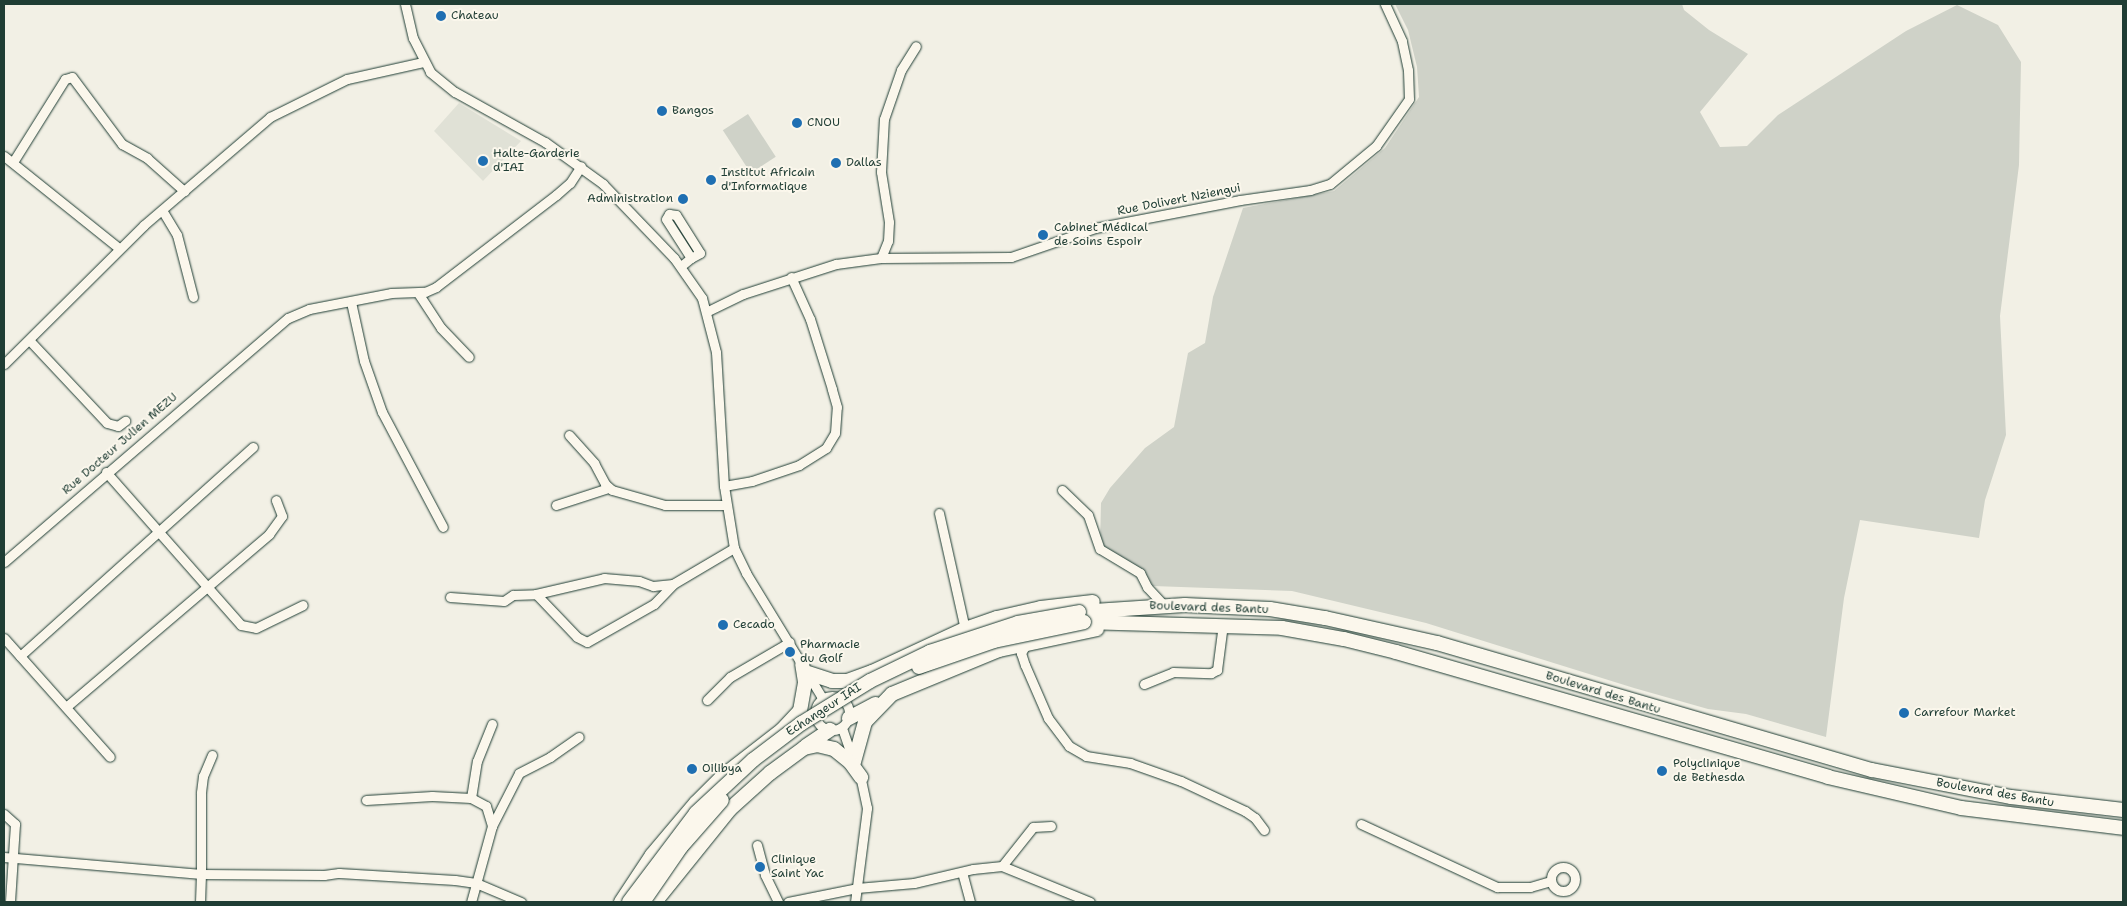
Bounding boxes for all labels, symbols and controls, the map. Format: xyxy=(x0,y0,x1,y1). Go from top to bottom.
place label: Chateau xyxy=(451,9,499,23)
marker: Chateau xyxy=(435,10,447,22)
place label: Bangos xyxy=(672,104,714,118)
marker: Bangos xyxy=(656,105,668,117)
place label: CNOU xyxy=(807,116,840,130)
marker: CNOU xyxy=(791,117,803,129)
place label: Halte-Garderie d'IAI xyxy=(493,147,580,175)
marker: Halte-Garderie d'IAI xyxy=(477,155,489,167)
place label: Dallas xyxy=(846,156,882,170)
marker: Dallas xyxy=(830,157,842,169)
place label: Institut Africain d'Informatique xyxy=(721,166,815,194)
marker: Institut Africain d'Informatique xyxy=(705,174,717,186)
street label: Rue Dolivert Nziengui xyxy=(1116,181,1242,219)
place label: Administration xyxy=(587,192,673,206)
marker: Administration xyxy=(677,193,689,205)
place label: Cabinet Médical de Soins Espoir xyxy=(1054,221,1148,249)
marker: Cabinet Médical de Soins Espoir xyxy=(1036,228,1050,242)
street label: Rue Docteur Julien MEZU xyxy=(59,390,181,498)
street label: Boulevard des Bantu xyxy=(1149,599,1269,617)
place label: Cecado xyxy=(733,618,775,632)
marker: Cecado xyxy=(717,619,729,631)
place label: Pharmacie du Golf xyxy=(800,638,860,666)
marker: Pharmacie du Golf xyxy=(784,646,796,658)
street label: Boulevard des Bantu xyxy=(1544,669,1662,717)
street label: Echangeur IAI xyxy=(784,680,864,740)
place label: Carrefour Market xyxy=(1914,706,2016,720)
marker: Carrefour Market xyxy=(1898,707,1910,719)
place label: Polyclinique de Bethesda xyxy=(1673,757,1745,785)
place label: Oilibya xyxy=(702,762,742,776)
marker: Oilibya xyxy=(686,763,698,775)
marker: Polyclinique de Bethesda xyxy=(1655,764,1669,778)
street label: Boulevard des Bantu xyxy=(1935,776,2055,810)
place label: Clinique Saint Yac xyxy=(771,853,824,881)
marker: Clinique Saint Yac xyxy=(753,860,767,874)

